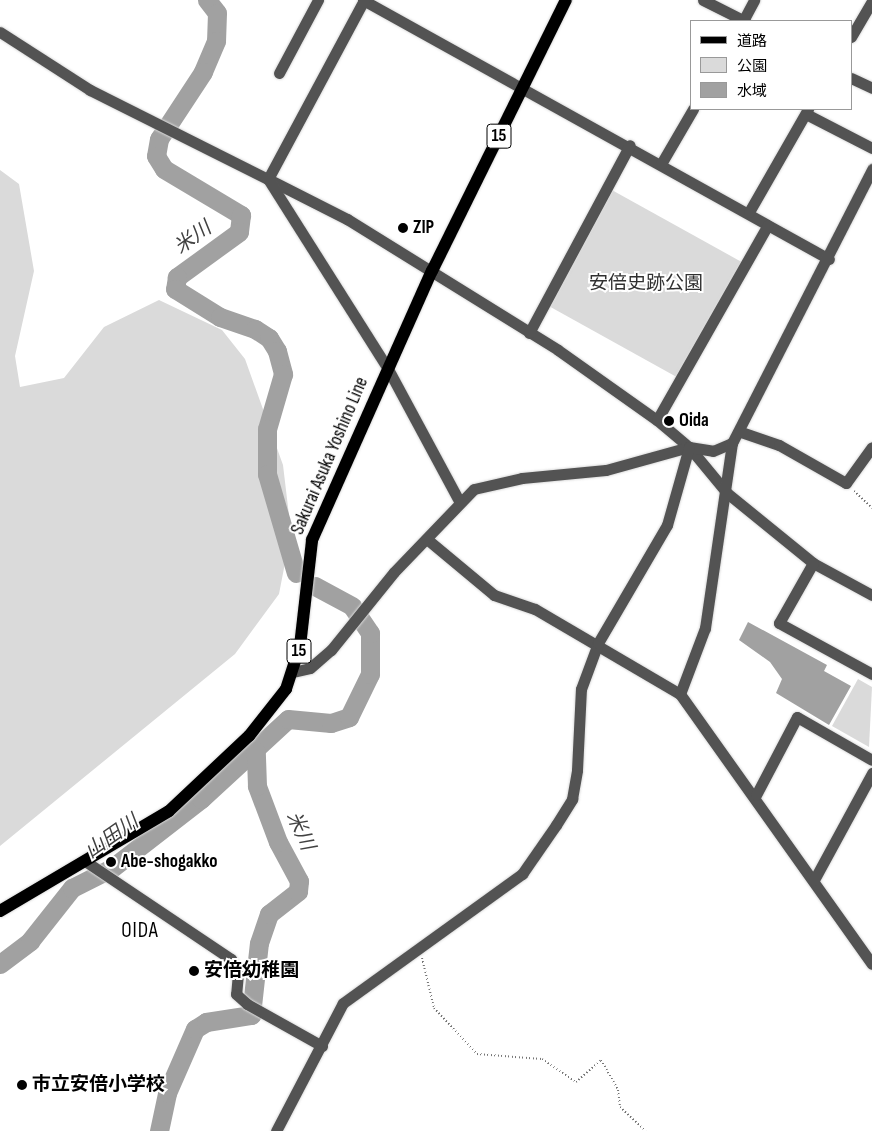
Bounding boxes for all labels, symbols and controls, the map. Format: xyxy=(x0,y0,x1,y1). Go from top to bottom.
legend xyxy=(690,20,852,110)
text: 道路 xyxy=(737,32,767,51)
text: 公園 xyxy=(737,57,767,76)
text: 水域 xyxy=(737,82,767,101)
road number: 15 xyxy=(486,120,512,152)
water label: 米川 xyxy=(170,217,216,259)
place label: ZIP xyxy=(413,217,434,239)
marker: ZIP xyxy=(397,222,409,234)
park label: 安倍史跡公園 xyxy=(589,273,703,295)
street label: Sakurai Asuka Yoshino Line xyxy=(287,374,373,538)
place label: Oida xyxy=(679,410,709,432)
marker: Oida xyxy=(663,415,675,427)
road number: 15 xyxy=(286,636,312,666)
water label: 米川 xyxy=(281,808,319,854)
water label: 山田川 xyxy=(81,810,143,864)
place label: Abe-shogakko xyxy=(121,851,217,873)
marker: Abe-shogakko xyxy=(105,856,117,868)
district label: OIDA xyxy=(121,918,159,944)
place label: 安倍幼稚園 xyxy=(204,960,299,982)
marker: 安倍幼稚園 xyxy=(188,965,200,977)
place label: 市立安倍小学校 xyxy=(32,1074,165,1096)
marker: 市立安倍小学校 xyxy=(16,1079,28,1091)

